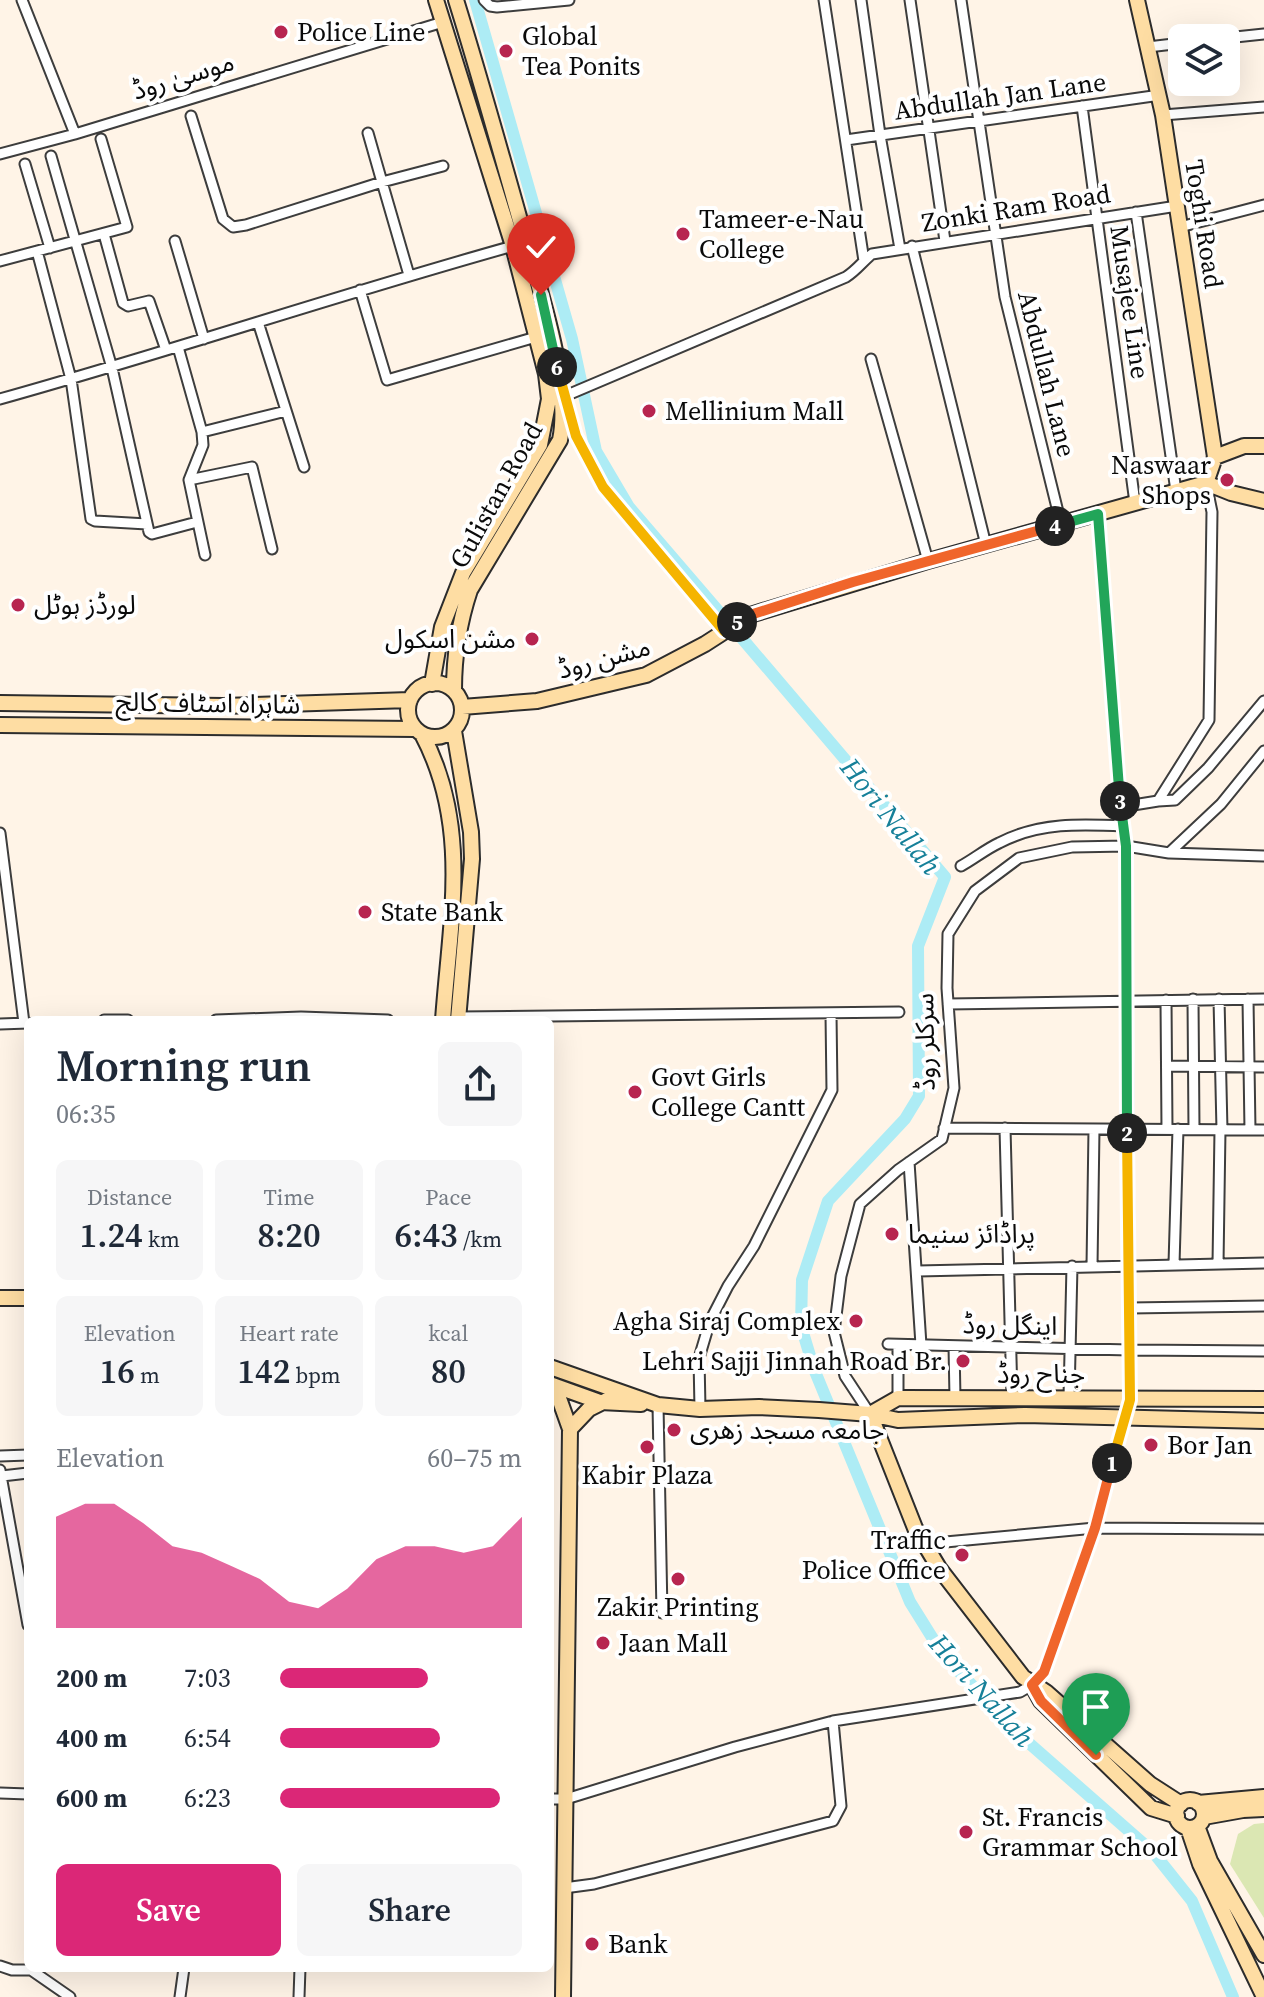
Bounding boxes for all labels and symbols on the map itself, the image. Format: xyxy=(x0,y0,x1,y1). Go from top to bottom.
place label: Police Line xyxy=(297,14,426,50)
place label: Global Tea Ponits xyxy=(522,18,640,84)
marker: Police Line xyxy=(272,23,290,41)
marker: Global Tea Ponits xyxy=(497,42,515,60)
street label: موسیٰ روڈ xyxy=(127,43,239,109)
street label: Abdullah Jan Lane xyxy=(892,63,1108,129)
street label: Toghi Road xyxy=(1176,157,1232,291)
street label: Zonki Ram Road xyxy=(919,175,1113,241)
place label: Tameer-e-Nau College xyxy=(699,201,864,267)
pin xyxy=(507,213,575,295)
street label: Musajee Line xyxy=(1101,223,1159,381)
marker: Tameer-e-Nau College xyxy=(674,225,692,243)
street label: Abdullah Lane xyxy=(1009,287,1085,461)
pin: 6 xyxy=(537,347,577,387)
place label: Mellinium Mall xyxy=(665,393,844,429)
marker: Mellinium Mall xyxy=(640,402,658,420)
street label: Gulistan Road xyxy=(441,415,551,575)
place label: Naswaar Shops xyxy=(1111,447,1211,513)
marker: Naswaar Shops xyxy=(1218,471,1236,489)
pin: 4 xyxy=(1035,506,1075,546)
place label: لورڈز ہوٹل xyxy=(34,587,136,623)
marker: لورڈز ہوٹل xyxy=(9,596,27,614)
pin: 5 xyxy=(717,602,757,642)
place label: مشن اسکول xyxy=(385,621,516,657)
street label: مشن روڈ xyxy=(554,628,654,688)
marker: مشن اسکول xyxy=(523,630,541,648)
street label: شاہراہ اسٹاف کالج xyxy=(115,683,301,725)
water label: Hori Nallah xyxy=(831,749,950,883)
pin: 3 xyxy=(1100,781,1140,821)
place label: State Bank xyxy=(381,894,504,930)
marker: State Bank xyxy=(356,903,374,921)
street label: سرکلر روڈ xyxy=(906,993,944,1091)
place label: Govt Girls College Cantt xyxy=(651,1059,806,1125)
marker: Govt Girls College Cantt xyxy=(626,1083,644,1101)
pin: 2 xyxy=(1107,1113,1147,1153)
place label: پراڈائز سنیما xyxy=(908,1216,1035,1252)
marker: پراڈائز سنیما xyxy=(883,1225,901,1243)
place label: Agha Siraj Complex xyxy=(613,1303,840,1339)
street label: اینگل روڈ xyxy=(962,1306,1058,1344)
marker: Agha Siraj Complex xyxy=(847,1312,865,1330)
place label: Lehri Sajji Jinnah Road Br. xyxy=(642,1343,947,1379)
marker: Lehri Sajji Jinnah Road Br. xyxy=(954,1352,972,1370)
street label: جناح روڈ xyxy=(997,1356,1085,1393)
place label: جامعہ مسجد زھری xyxy=(690,1412,884,1448)
marker: جامعہ مسجد زھری xyxy=(665,1421,683,1439)
place label: Bor Jan xyxy=(1167,1427,1253,1463)
marker: Bor Jan xyxy=(1142,1436,1160,1454)
marker: Kabir Plaza xyxy=(638,1438,656,1456)
pin: 1 xyxy=(1092,1443,1132,1483)
place label: Kabir Plaza xyxy=(581,1457,713,1493)
place label: Traffic Police Office xyxy=(802,1522,946,1588)
marker: Traffic Police Office xyxy=(953,1546,971,1564)
marker: Zakir Printing xyxy=(669,1570,687,1588)
place label: Zakir Printing xyxy=(597,1589,759,1625)
water label: Hori Nallah xyxy=(920,1624,1043,1755)
place label: Jaan Mall xyxy=(618,1625,728,1661)
marker: Jaan Mall xyxy=(594,1634,612,1652)
pin xyxy=(1062,1673,1130,1755)
place label: St. Francis Grammar School xyxy=(982,1799,1178,1865)
marker: St. Francis Grammar School xyxy=(957,1823,975,1841)
place label: Bank xyxy=(608,1926,668,1962)
marker: Bank xyxy=(583,1935,601,1953)

